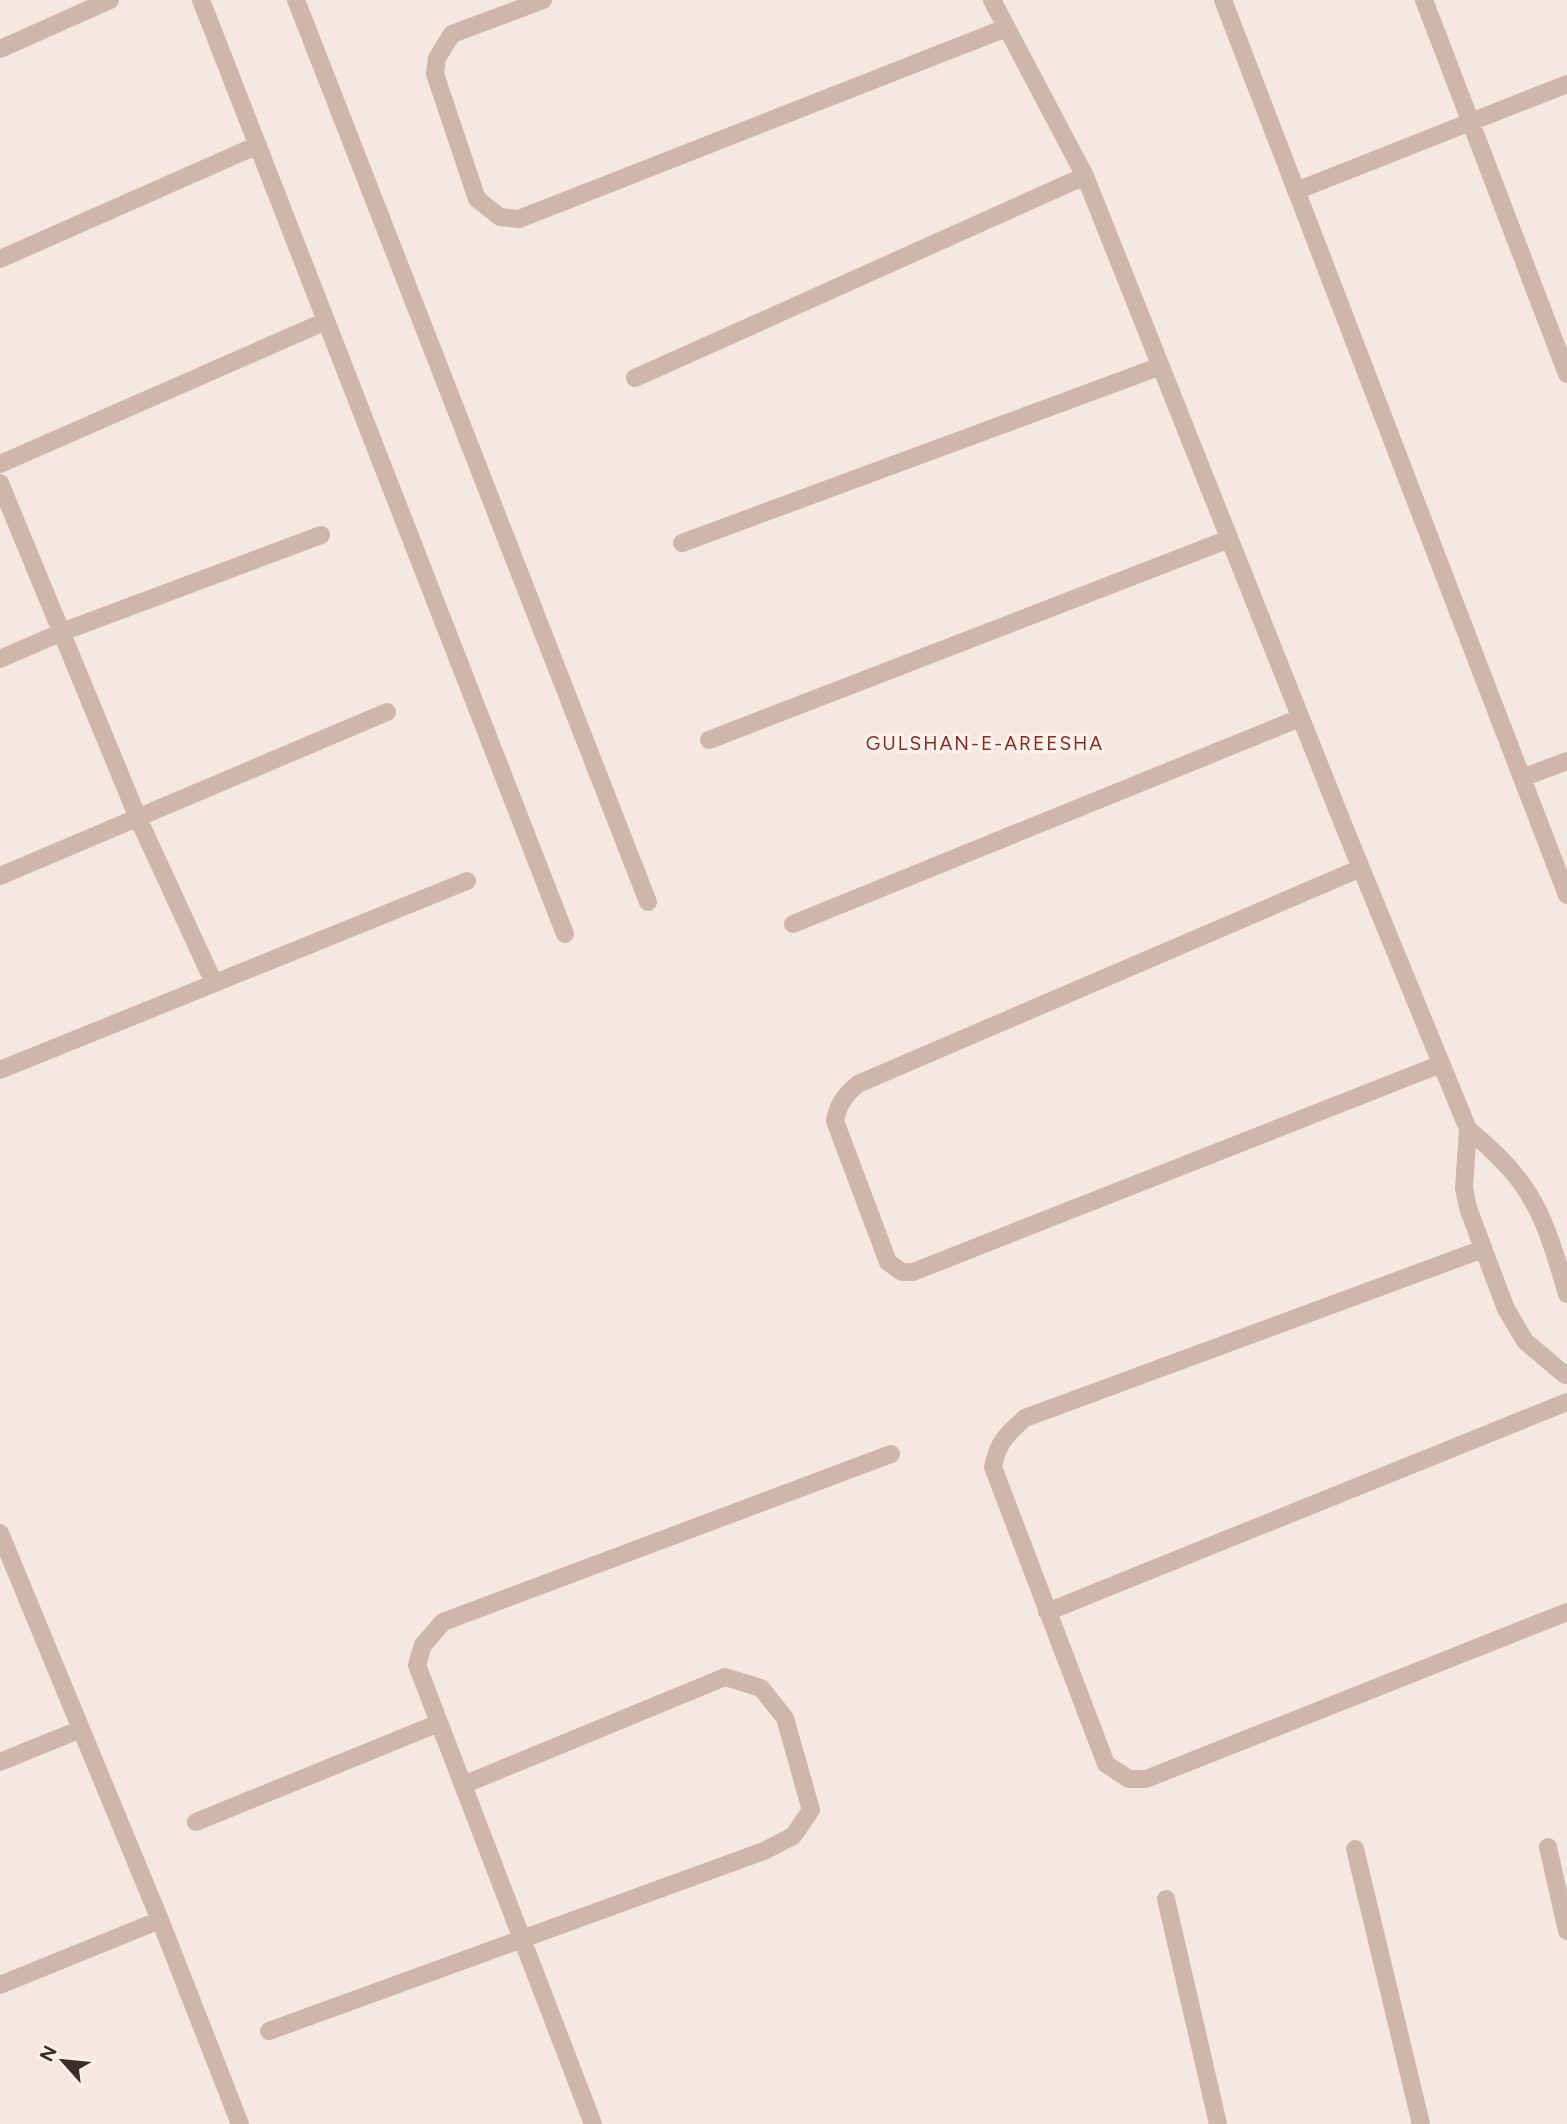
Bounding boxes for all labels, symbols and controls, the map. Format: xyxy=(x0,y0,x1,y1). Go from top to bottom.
district label: GULSHAN-E-AREESHA xyxy=(866,732,1104,755)
north arrow xyxy=(28,2026,98,2096)
text: N xyxy=(35,2042,62,2065)

